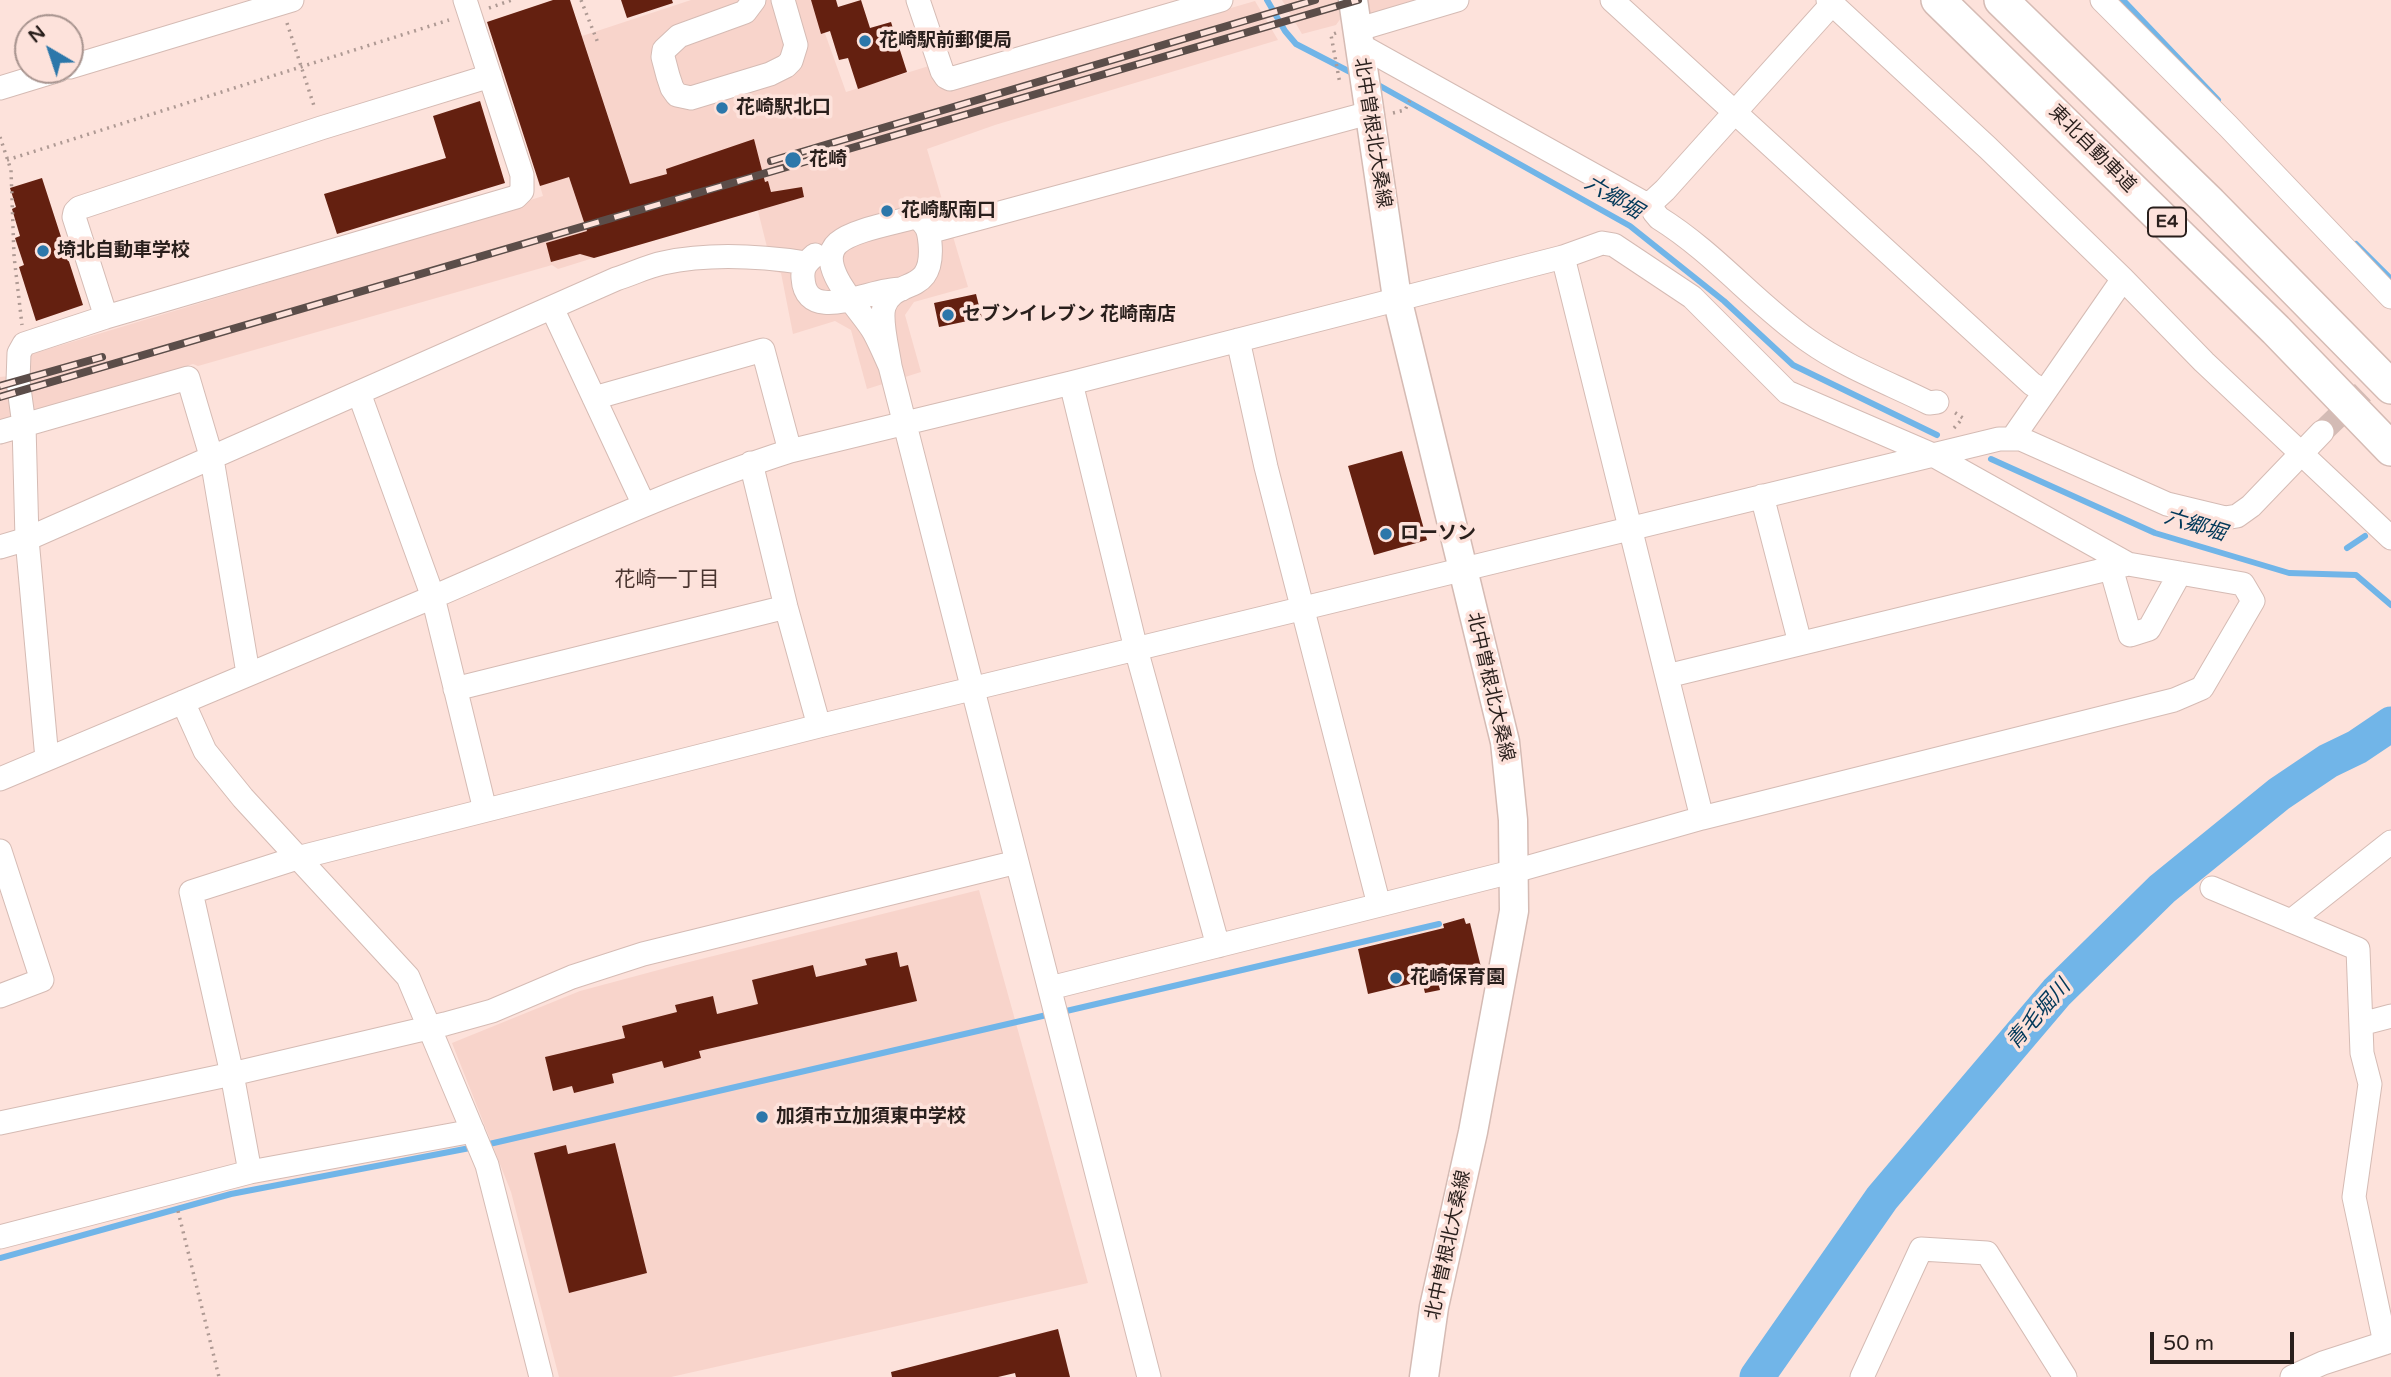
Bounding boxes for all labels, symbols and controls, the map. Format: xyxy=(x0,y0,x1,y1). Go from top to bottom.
north arrow xyxy=(14,14,84,84)
text: N xyxy=(24,21,50,48)
place label: 花崎駅前郵便局 xyxy=(879,30,1012,52)
marker: 花崎駅前郵便局 xyxy=(857,33,873,49)
street label: 北中曽根北大桑線 xyxy=(1349,56,1395,210)
place label: 花崎駅北口 xyxy=(736,97,831,119)
marker: 花崎駅北口 xyxy=(714,100,730,116)
street label: 東北自動車道 xyxy=(2044,101,2140,197)
place label: 花崎 xyxy=(809,149,847,171)
marker: 花崎 xyxy=(783,150,803,170)
water label: 六郷堀 xyxy=(1580,171,1646,225)
place label: 花崎駅南口 xyxy=(901,200,996,222)
marker: 花崎駅南口 xyxy=(879,203,895,219)
road number: E4 xyxy=(2148,208,2186,236)
place label: 埼北自動車学校 xyxy=(57,240,190,262)
marker: 埼北自動車学校 xyxy=(35,243,51,259)
place label: セブンイレブン 花崎南店 xyxy=(962,304,1176,326)
marker: セブンイレブン 花崎南店 xyxy=(940,307,956,323)
water label: 六郷堀 xyxy=(2161,505,2229,547)
place label: ローソン xyxy=(1400,523,1476,545)
marker: ローソン xyxy=(1378,526,1394,542)
district label: 花崎一丁目 xyxy=(615,567,719,593)
street label: 北中曽根北大桑線 xyxy=(1462,610,1518,764)
place label: 花崎保育園 xyxy=(1410,967,1505,989)
marker: 花崎保育園 xyxy=(1388,970,1404,986)
water label: 青毛堀川 xyxy=(2002,975,2076,1055)
place label: 加須市立加須東中学校 xyxy=(776,1106,966,1128)
marker: 加須市立加須東中学校 xyxy=(754,1109,770,1125)
street label: 北中曽根北大桑線 xyxy=(1422,1168,1476,1322)
scale bar xyxy=(2153,1318,2296,1362)
text: 50 m xyxy=(2163,1331,2214,1356)

